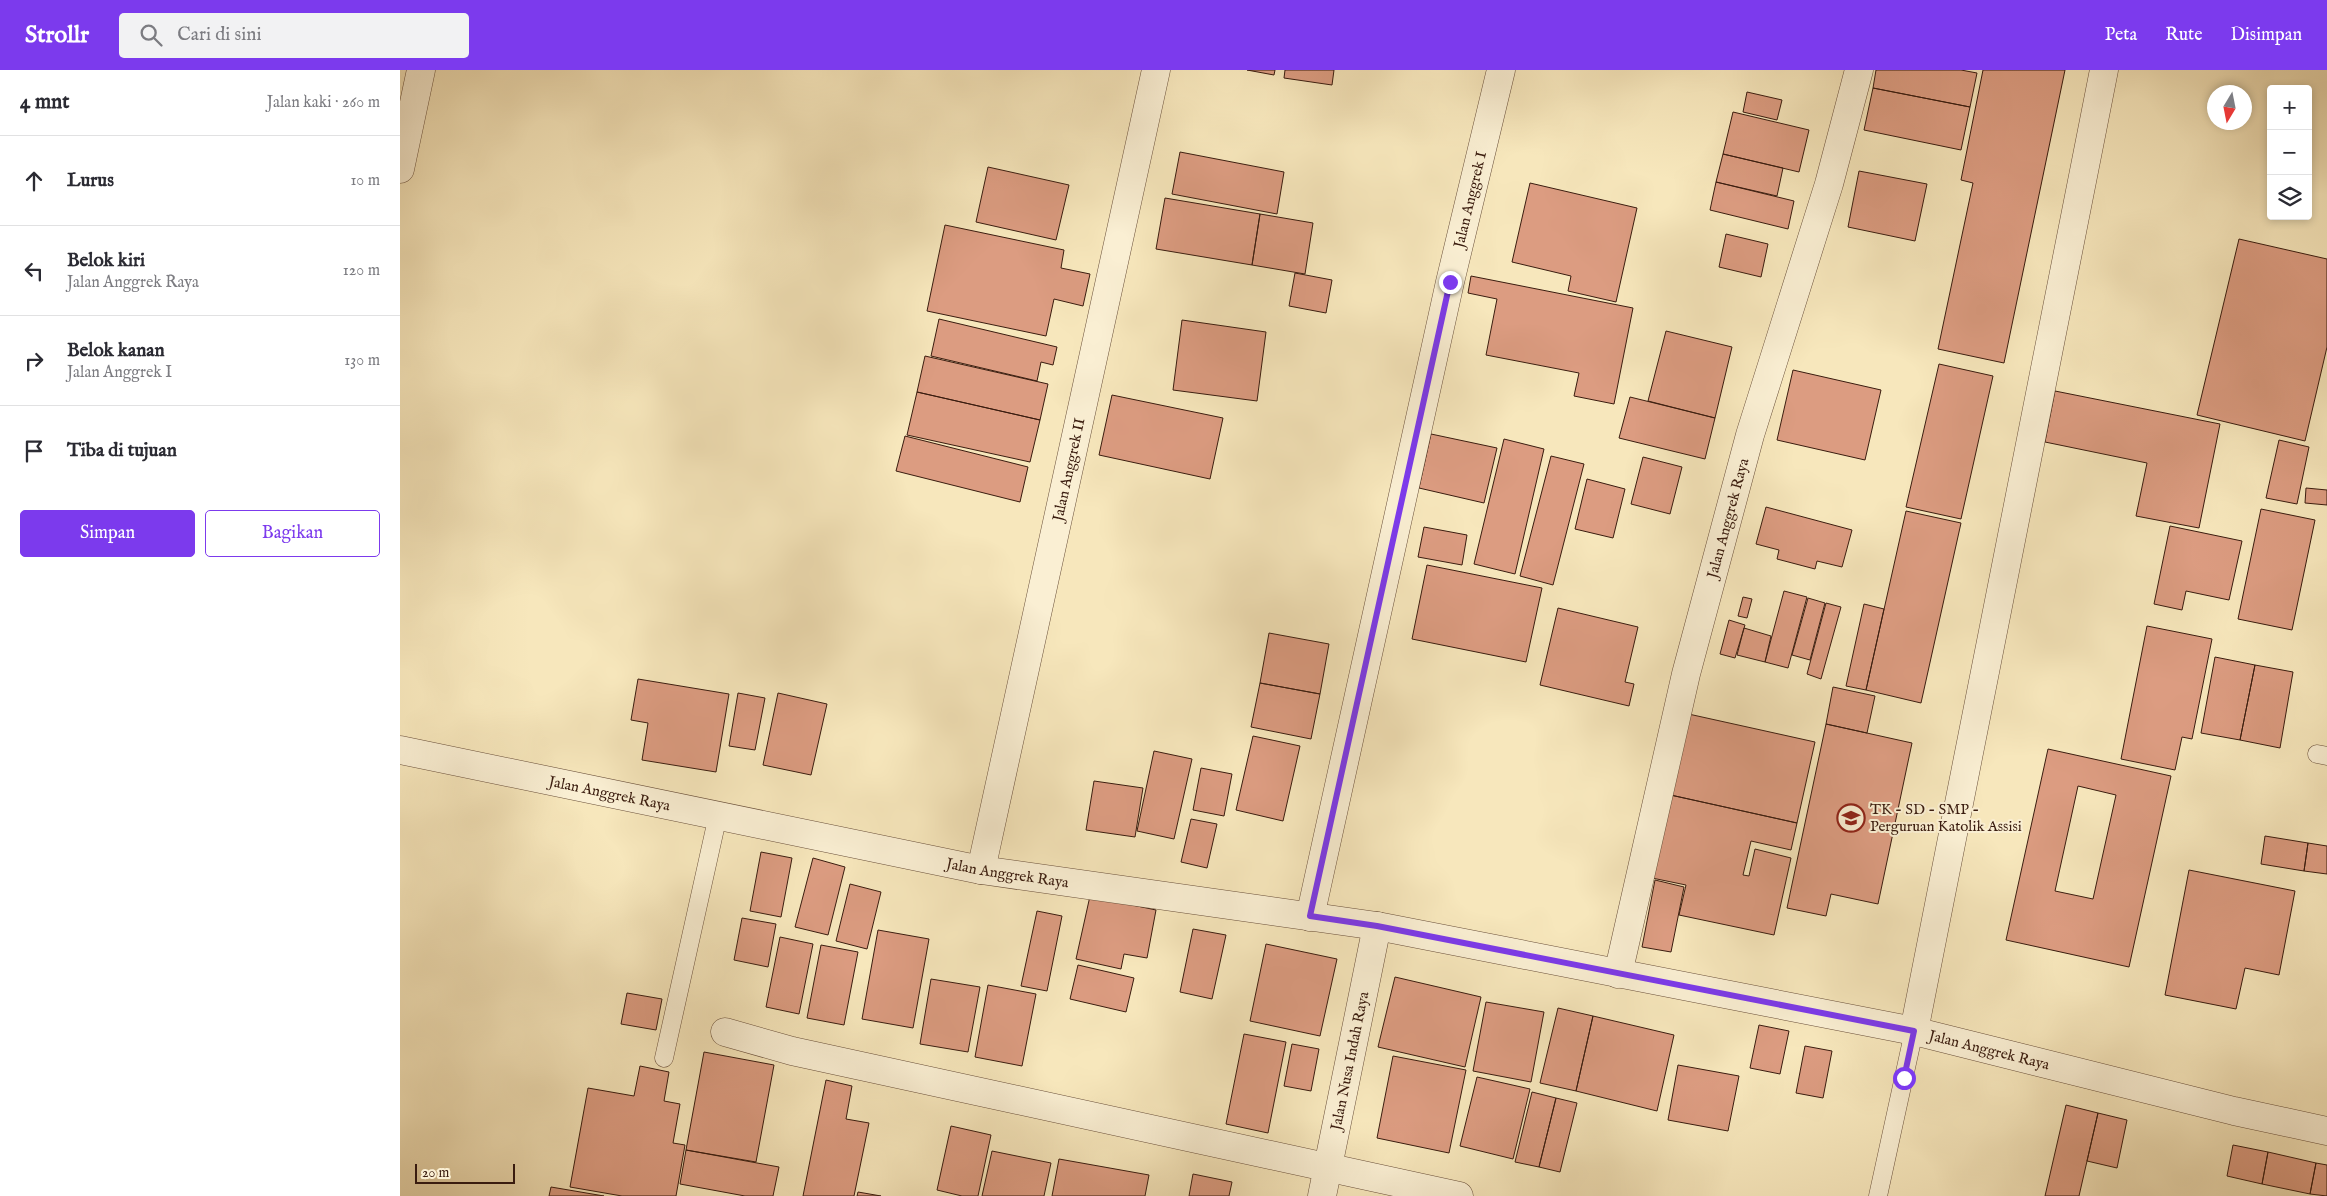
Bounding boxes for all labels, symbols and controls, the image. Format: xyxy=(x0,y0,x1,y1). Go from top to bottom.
search box xyxy=(119,13,469,58)
text: Strollr xyxy=(25,20,89,51)
icon: search xyxy=(137,21,165,49)
text: Cari di sini xyxy=(177,23,262,47)
text: Peta xyxy=(2105,24,2137,47)
text: Rute xyxy=(2165,24,2203,47)
text: Disimpan xyxy=(2231,24,2302,47)
north arrow xyxy=(2207,85,2252,130)
map controls xyxy=(2267,85,2312,220)
button: + xyxy=(2267,85,2312,130)
text: 4 mnt xyxy=(20,89,69,116)
text: Jalan kaki · 260 m xyxy=(267,93,380,113)
button: − xyxy=(2267,130,2312,175)
street label: Jalan Anggrek I xyxy=(1449,149,1491,252)
icon: ahead xyxy=(20,167,48,195)
text: Lurus xyxy=(67,169,114,193)
text: 10 m xyxy=(350,171,380,191)
button: layers xyxy=(2267,175,2312,220)
text: Belok kiri xyxy=(67,249,145,273)
icon: left xyxy=(20,257,48,285)
text: 120 m xyxy=(343,261,380,281)
route end xyxy=(1439,271,1462,294)
text: Jalan Anggrek Raya xyxy=(67,273,199,293)
text: Belok kanan xyxy=(67,339,165,363)
icon: right xyxy=(20,347,48,375)
text: 130 m xyxy=(344,351,380,371)
text: Jalan Anggrek I xyxy=(67,363,172,383)
street label: Jalan Anggrek II xyxy=(1048,416,1090,525)
icon: arrive xyxy=(20,437,48,465)
text: Tiba di tujuan xyxy=(67,439,177,463)
street label: Jalan Anggrek Raya xyxy=(1703,456,1754,582)
button: Simpan xyxy=(20,510,195,557)
button: Bagikan xyxy=(205,510,380,557)
street label: Jalan Anggrek Raya xyxy=(545,772,672,816)
place label: TK - SD - SMP - Perguruan Katolik Assisi xyxy=(1870,800,2022,836)
school or university icon: TK - SD - SMP - Perguruan Katolik Assisi xyxy=(1836,803,1866,833)
street label: Jalan Anggrek Raya xyxy=(943,854,1070,892)
street label: Jalan Nusa Indah Raya xyxy=(1326,989,1374,1134)
street label: Jalan Anggrek Raya xyxy=(1925,1026,2052,1075)
route start xyxy=(1893,1067,1916,1090)
scale bar xyxy=(415,1161,515,1184)
text: 20 m xyxy=(422,1164,449,1182)

